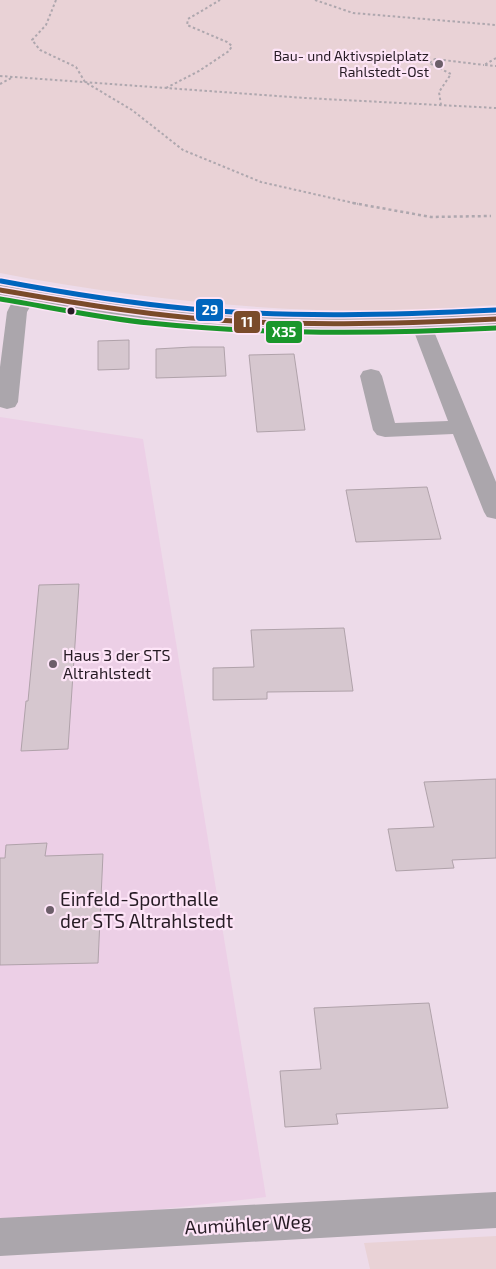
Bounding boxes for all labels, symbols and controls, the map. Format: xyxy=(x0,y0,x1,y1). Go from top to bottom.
place label: Bau- und Aktivspielplatz Rahlstedt-Ost xyxy=(273,47,429,80)
marker: Bau- und Aktivspielplatz Rahlstedt-Ost xyxy=(433,58,445,70)
line badge: 29 xyxy=(195,298,224,322)
text: 29 xyxy=(202,301,218,318)
unlabelled marker xyxy=(66,306,76,316)
line badge: 11 xyxy=(233,310,261,334)
text: 11 xyxy=(241,313,253,330)
line badge: X35 xyxy=(265,320,303,344)
text: X35 xyxy=(272,323,297,340)
place label: Haus 3 der STS Altrahlstedt xyxy=(63,645,170,682)
marker: Haus 3 der STS Altrahlstedt xyxy=(47,658,59,670)
place label: Einfeld-Sporthalle der STS Altrahlstedt xyxy=(60,887,233,932)
marker: Einfeld-Sporthalle der STS Altrahlstedt xyxy=(44,904,56,916)
street label: Aumühler Weg xyxy=(184,1209,312,1238)

